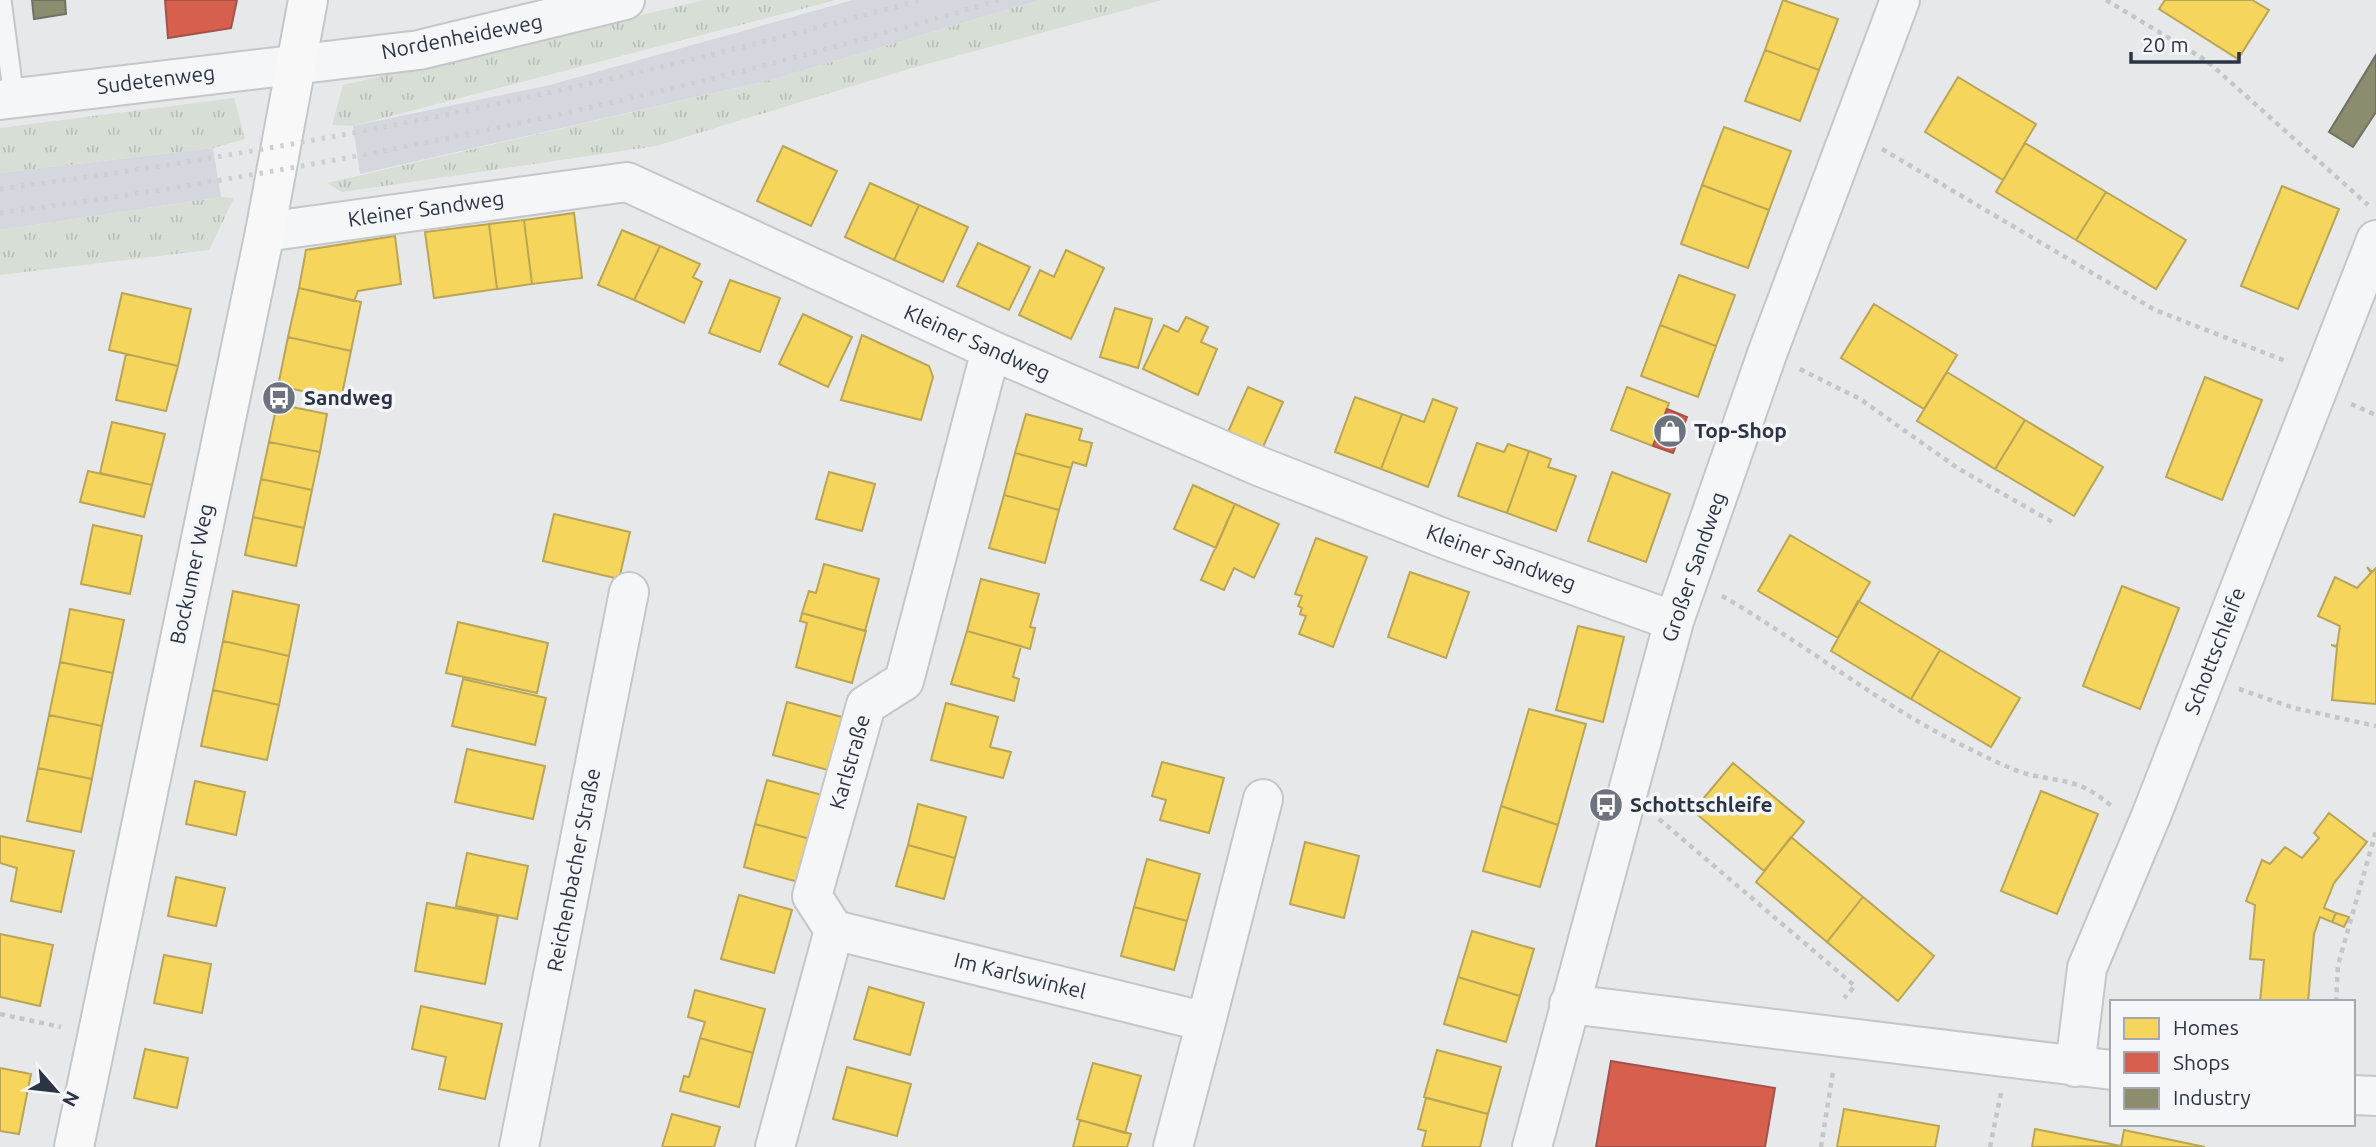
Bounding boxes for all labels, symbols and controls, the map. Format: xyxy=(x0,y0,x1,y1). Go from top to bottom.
street label: Nordenheideweg xyxy=(379,9,544,63)
scale bar xyxy=(2131,21,2240,65)
text: 20 m xyxy=(2142,32,2189,56)
street label: Sudetenweg xyxy=(96,60,216,98)
street label: Kleiner Sandweg xyxy=(346,185,505,231)
street label: Kleiner Sandweg xyxy=(901,299,1054,385)
bus stop icon: Sandweg xyxy=(260,379,298,417)
place label: Sandweg xyxy=(304,385,393,409)
shop icon: Top-Shop xyxy=(1651,412,1689,450)
place label: Top-Shop xyxy=(1694,418,1787,442)
street label: Großer Sandweg xyxy=(1656,488,1730,645)
street label: Bockumer Weg xyxy=(164,501,218,646)
street label: Kleiner Sandweg xyxy=(1423,519,1579,595)
street label: Schottschleife xyxy=(2179,584,2249,718)
street label: Karlstraße xyxy=(824,712,874,812)
street label: Reichenbacher Straße xyxy=(542,766,605,973)
bus stop icon: Schottschleife xyxy=(1587,786,1625,824)
place label: Schottschleife xyxy=(1630,792,1773,816)
street label: Im Karlswinkel xyxy=(952,947,1089,1003)
legend xyxy=(2110,1000,2355,1126)
text: Homes xyxy=(2173,1015,2239,1039)
text: Shops xyxy=(2173,1050,2230,1074)
north arrow xyxy=(21,1056,91,1126)
text: Industry xyxy=(2173,1085,2251,1109)
text: N xyxy=(58,1088,84,1110)

